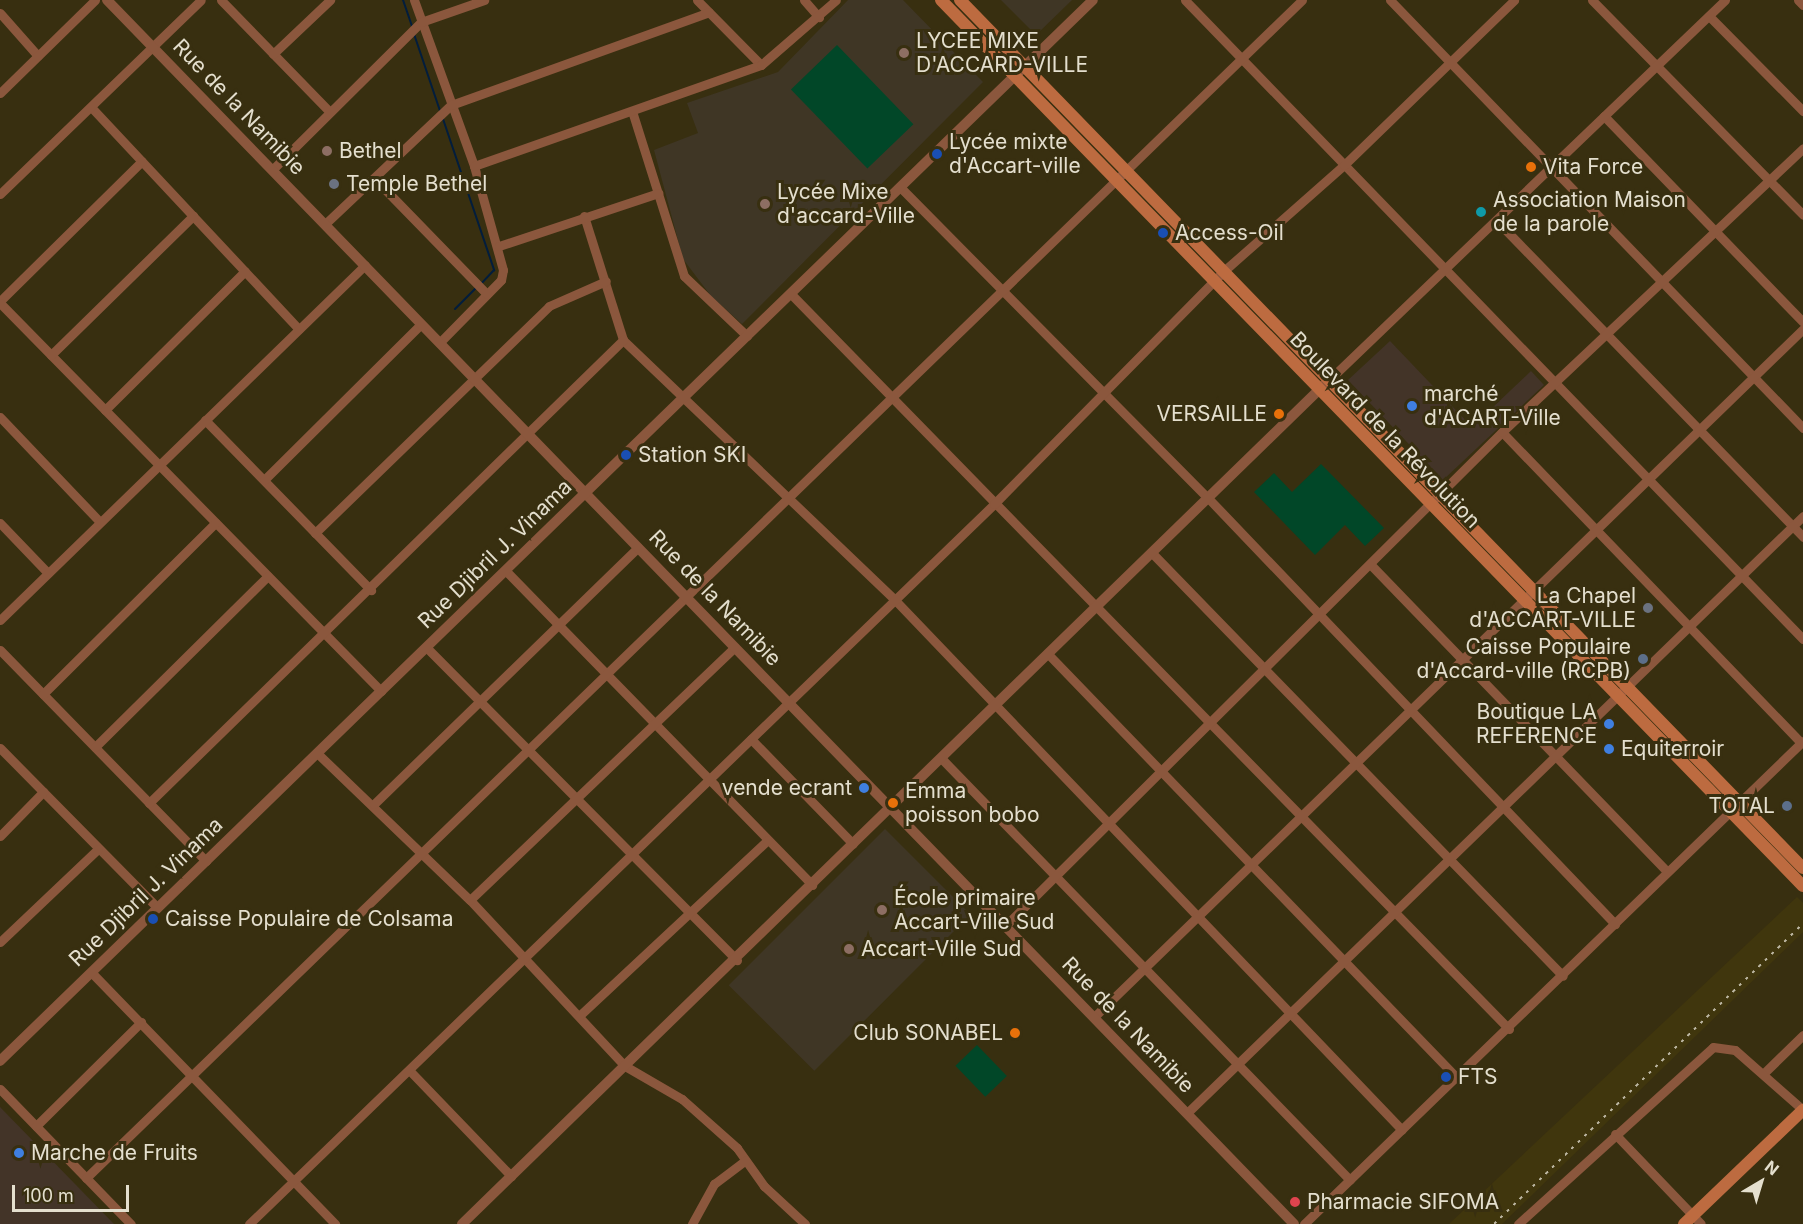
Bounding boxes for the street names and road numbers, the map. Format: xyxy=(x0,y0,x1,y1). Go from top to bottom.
street label: Rue de la Namibie xyxy=(168,34,310,180)
street label: Boulevard de la Révolution xyxy=(1285,327,1485,533)
street label: Rue Djibril J. Vinama xyxy=(413,474,577,634)
street label: Rue de la Namibie xyxy=(644,525,786,671)
street label: Rue Djibril J. Vinama xyxy=(64,812,228,972)
street label: Rue de la Namibie xyxy=(1057,952,1199,1098)

